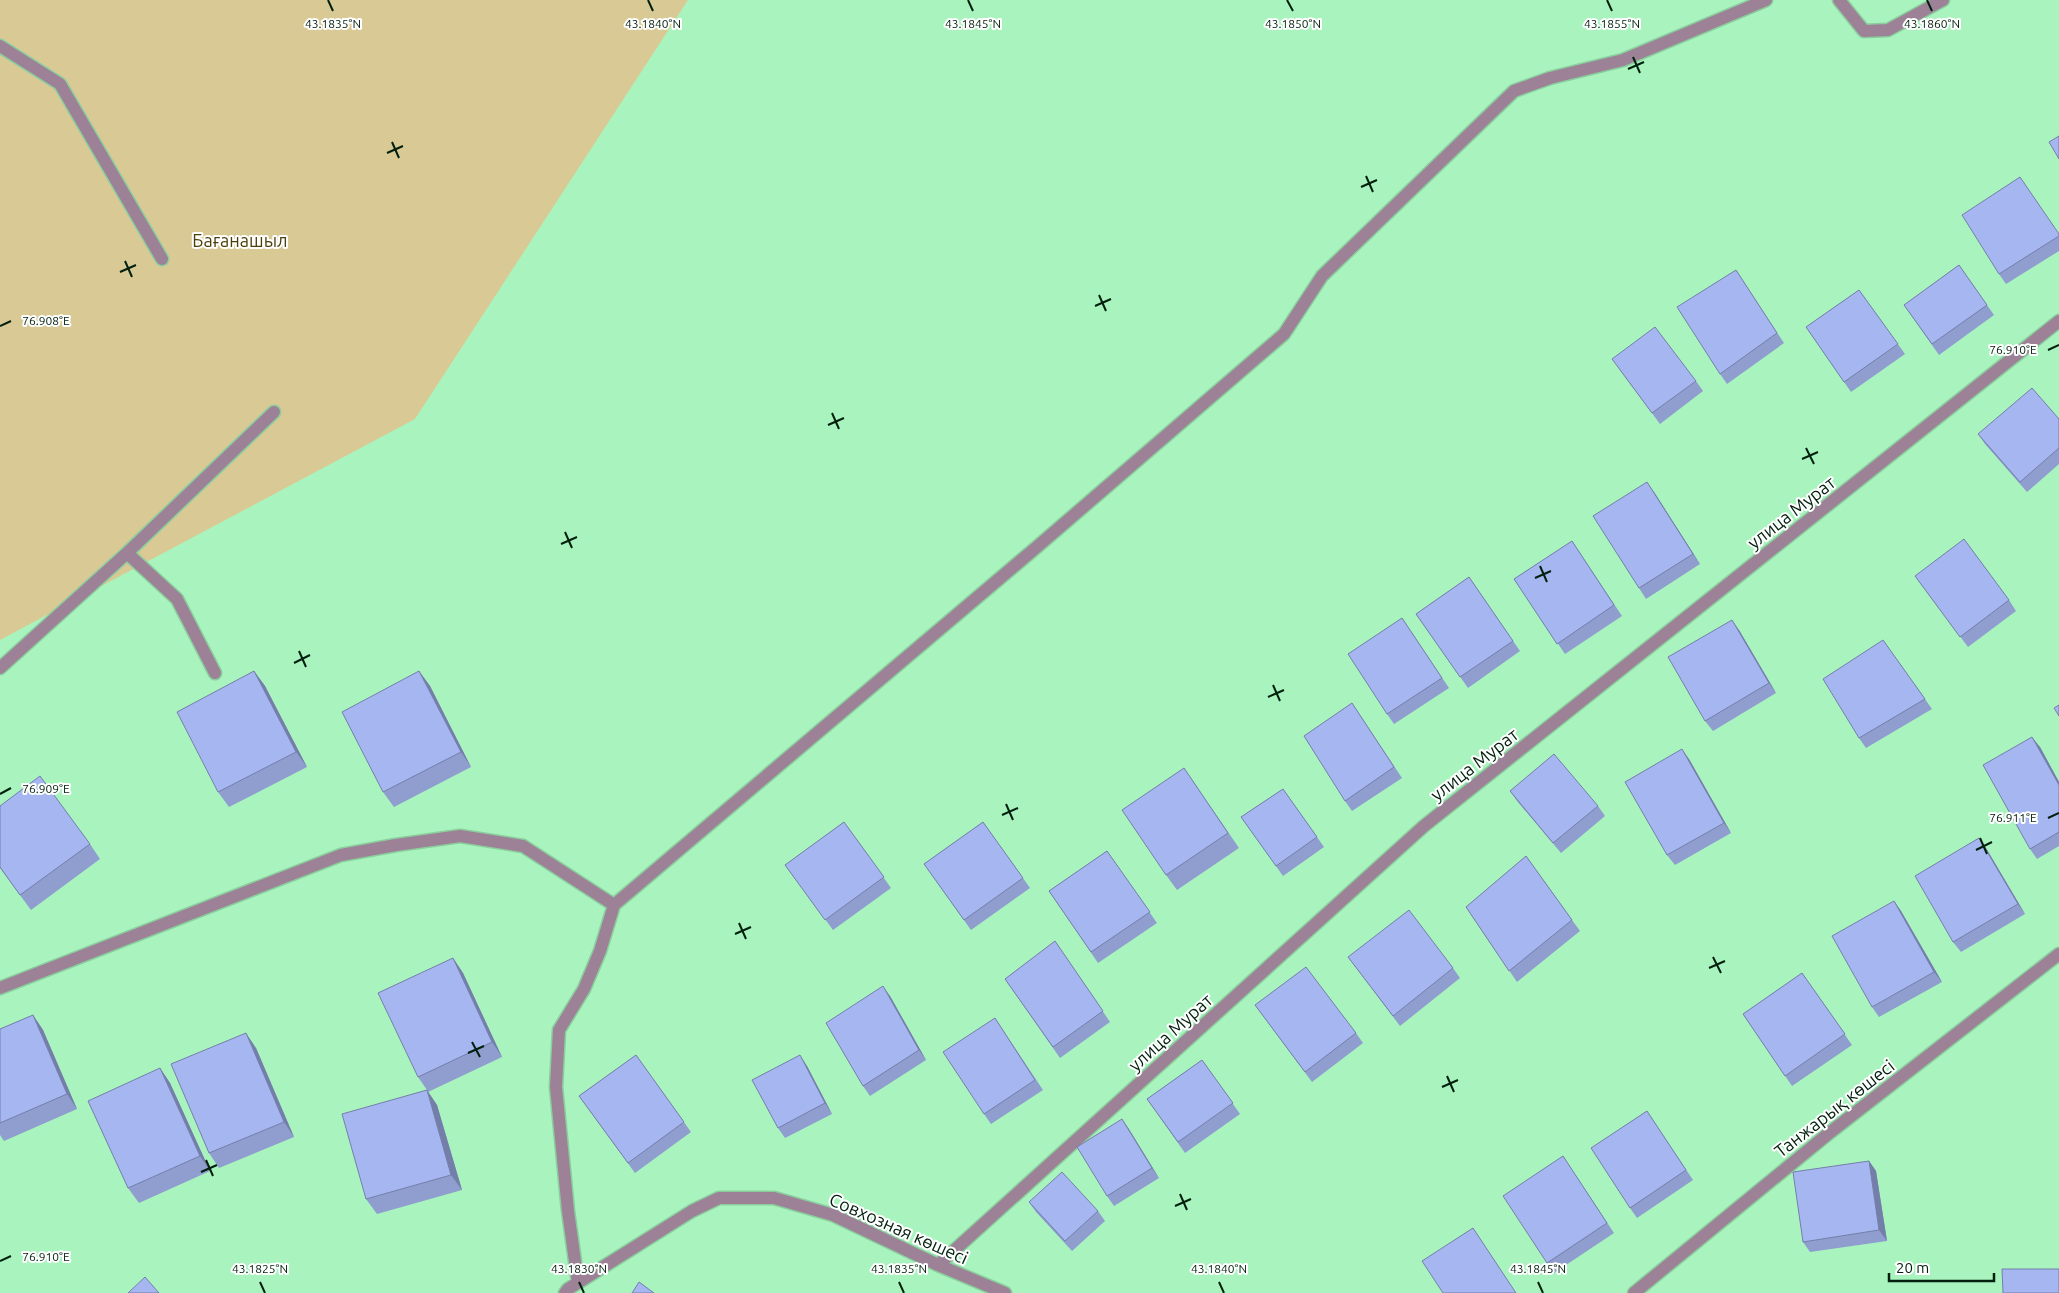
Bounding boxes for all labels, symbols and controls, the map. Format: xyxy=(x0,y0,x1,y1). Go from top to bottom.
text: 43.1835°N xyxy=(305,17,361,30)
text: 43.1840°N xyxy=(625,17,681,30)
text: 43.1845°N xyxy=(945,17,1001,30)
text: 43.1850°N xyxy=(1265,17,1321,30)
text: 43.1855°N xyxy=(1584,17,1640,30)
text: 43.1860°N xyxy=(1904,17,1960,30)
park label: Бағанашыл xyxy=(192,230,288,250)
text: 76.908°E xyxy=(22,314,70,327)
text: 76.910°E xyxy=(1989,343,2037,356)
street label: улица Мурат xyxy=(1743,472,1839,552)
street label: улица Мурат xyxy=(1426,724,1522,804)
text: 76.909°E xyxy=(22,782,70,795)
text: 76.911°E xyxy=(1989,811,2037,824)
street label: улица Мурат xyxy=(1124,989,1216,1075)
street label: Танжарық көшесі xyxy=(1770,1055,1898,1161)
street label: Совхозная көшесі xyxy=(827,1188,971,1268)
text: 76.910°E xyxy=(22,1250,70,1263)
scale bar xyxy=(1889,1250,1994,1282)
text: 20 m xyxy=(1896,1259,1929,1276)
text: 43.1825°N xyxy=(232,1262,288,1275)
text: 43.1830°N xyxy=(551,1262,607,1275)
text: 43.1835°N xyxy=(871,1262,927,1275)
text: 43.1840°N xyxy=(1191,1262,1247,1275)
text: 43.1845°N xyxy=(1510,1262,1566,1275)

